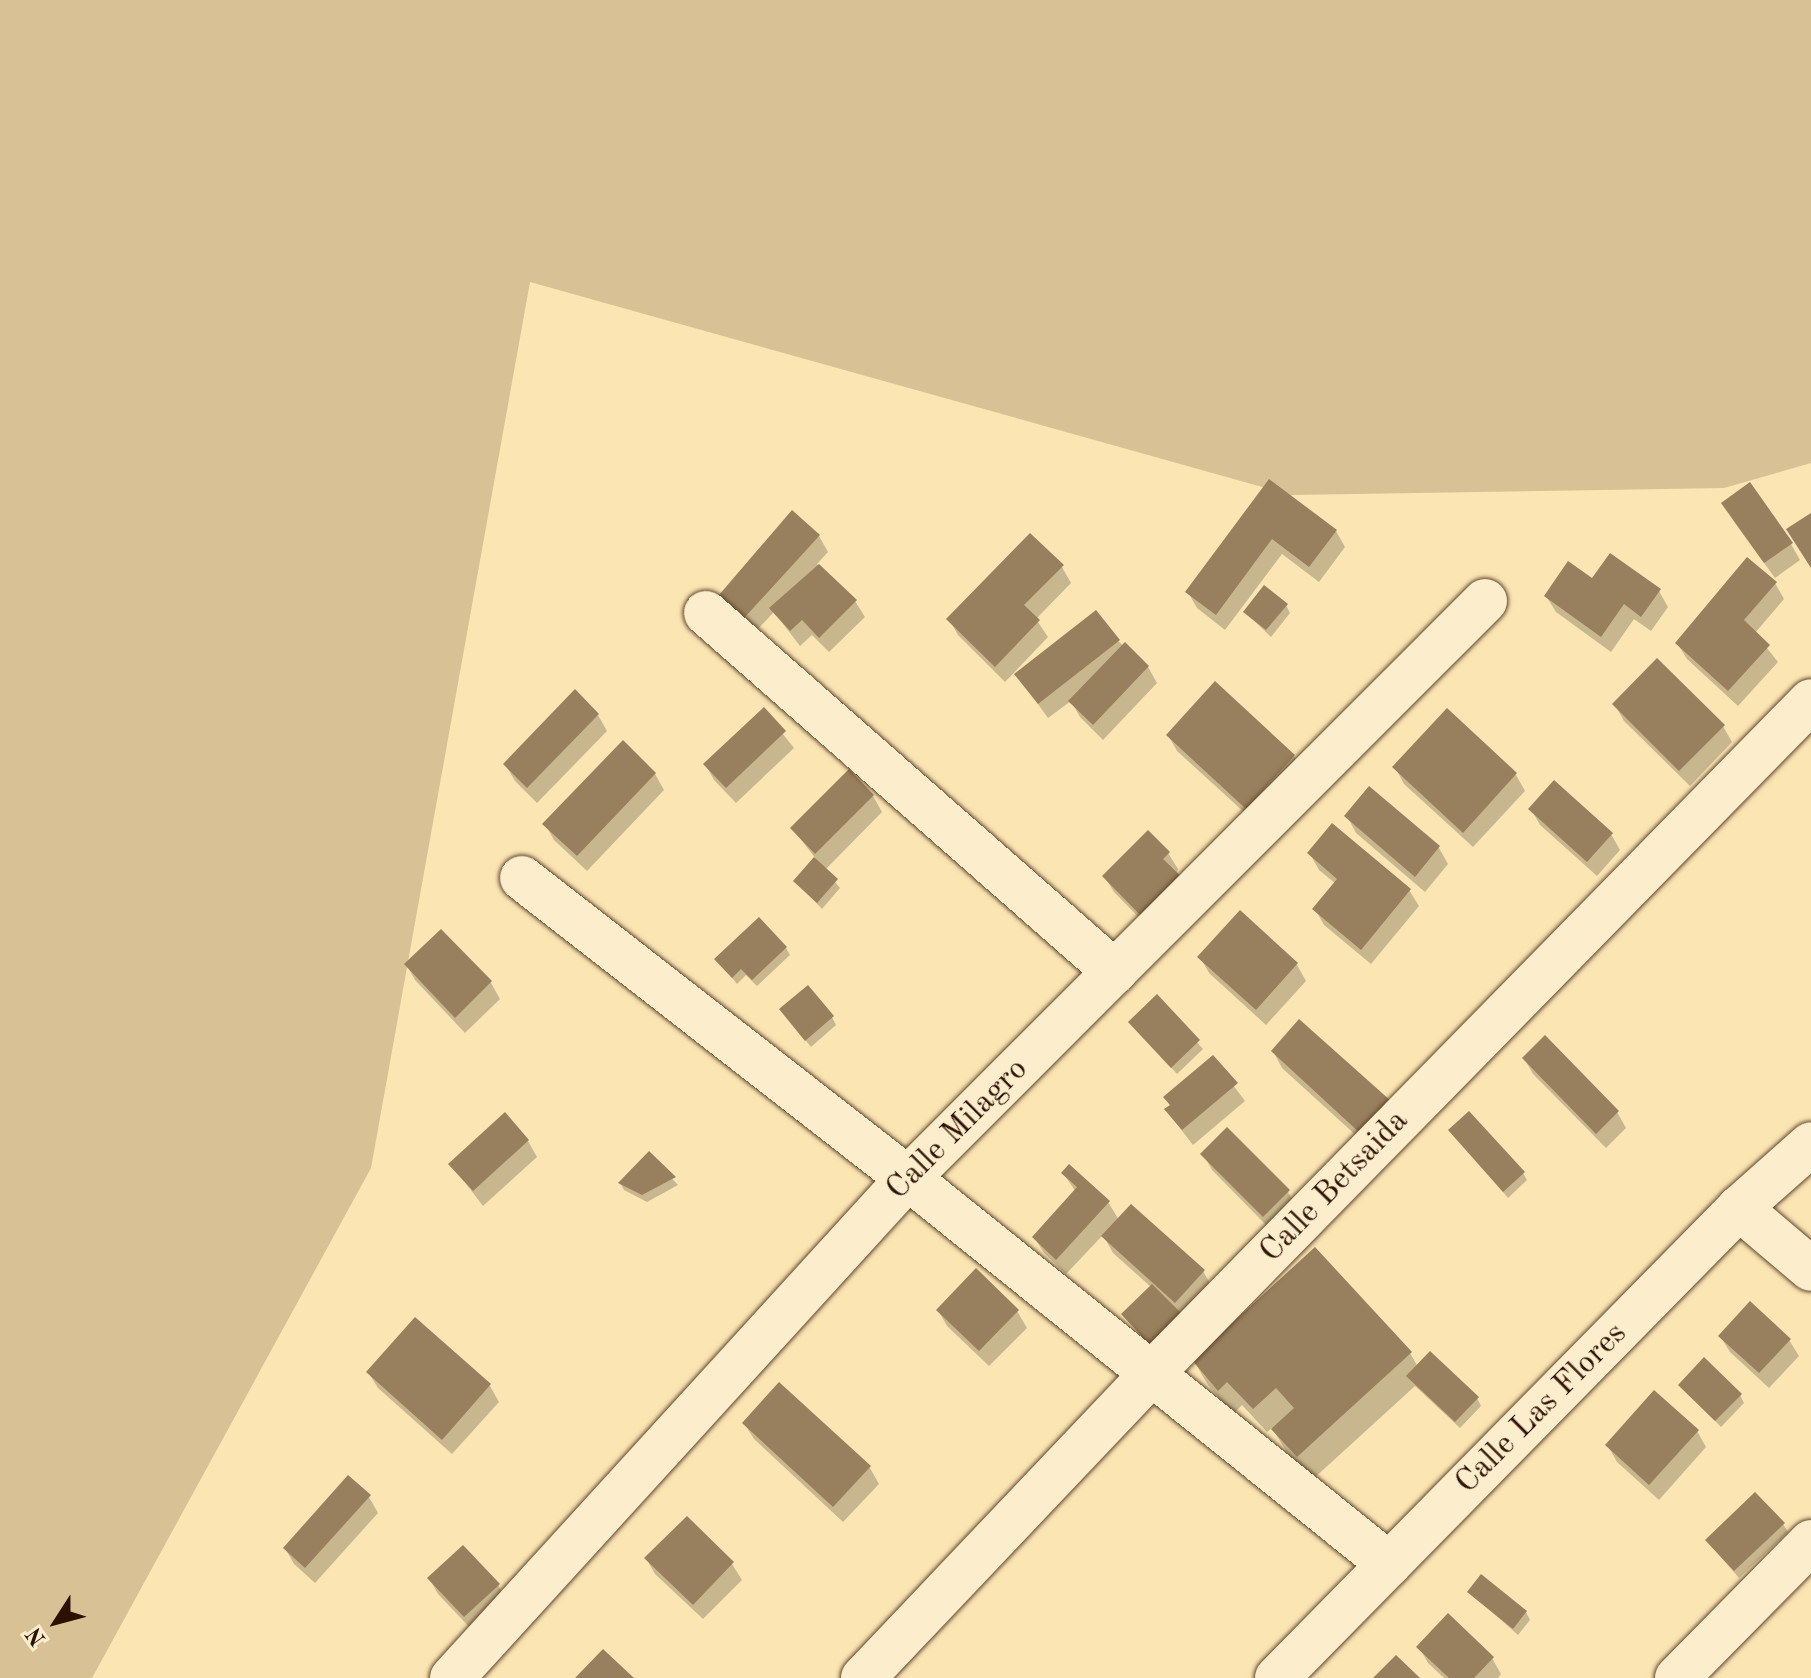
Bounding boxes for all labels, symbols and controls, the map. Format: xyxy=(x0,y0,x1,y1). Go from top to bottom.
street label: Calle Milagro xyxy=(879,1051,1037,1209)
street label: Calle Betsaida xyxy=(1253,1103,1417,1271)
street label: Calle Las Flores xyxy=(1448,1315,1636,1503)
north arrow xyxy=(16,1582,96,1662)
text: N xyxy=(23,1623,50,1649)

